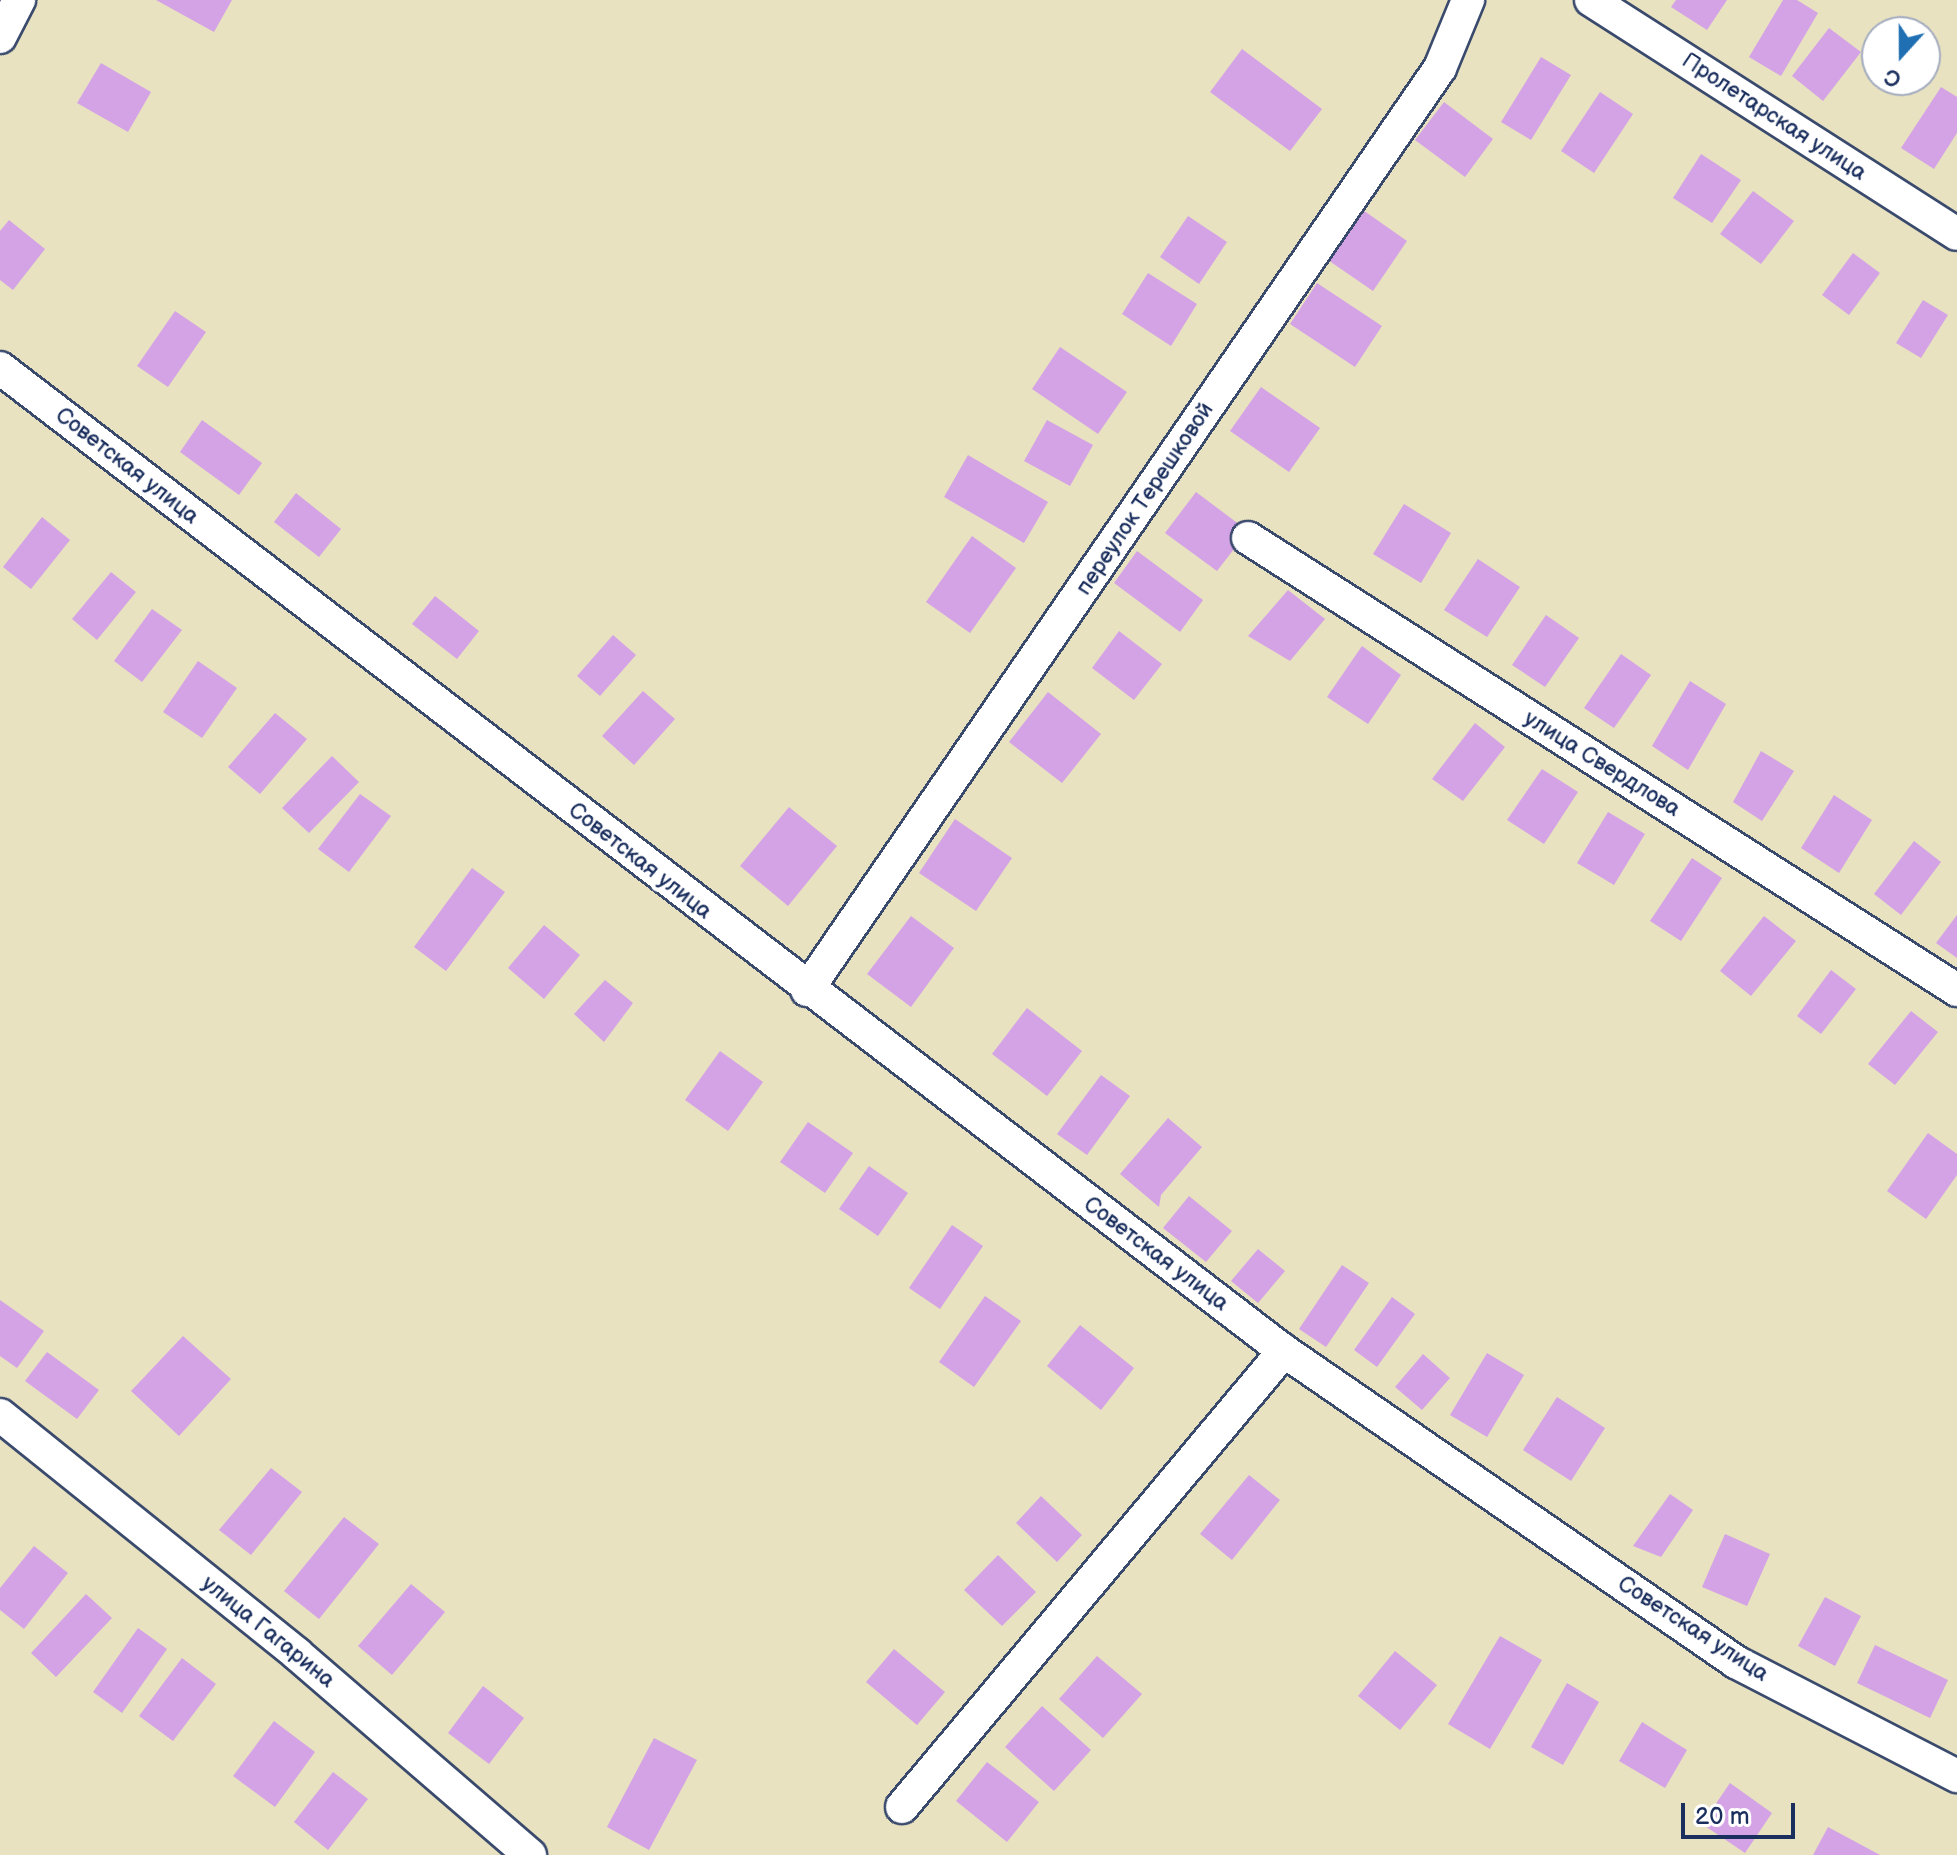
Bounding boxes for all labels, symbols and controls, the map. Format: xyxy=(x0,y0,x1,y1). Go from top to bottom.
north arrow xyxy=(1861,16,1941,96)
street label: Пролетарская улица xyxy=(1677,48,1871,186)
text: С xyxy=(1881,62,1905,92)
street label: переулок Терешковой xyxy=(1071,398,1219,600)
street label: Советская улица xyxy=(50,402,204,530)
street label: улица Свердлова xyxy=(1519,705,1685,823)
street label: Советская улица xyxy=(563,797,717,925)
street label: Советская улица xyxy=(1079,1191,1233,1317)
street label: улица Гагарина xyxy=(196,1570,340,1694)
street label: Советская улица xyxy=(1613,1571,1773,1687)
scale bar xyxy=(1685,1787,1799,1837)
text: 20 m xyxy=(1695,1802,1750,1831)

